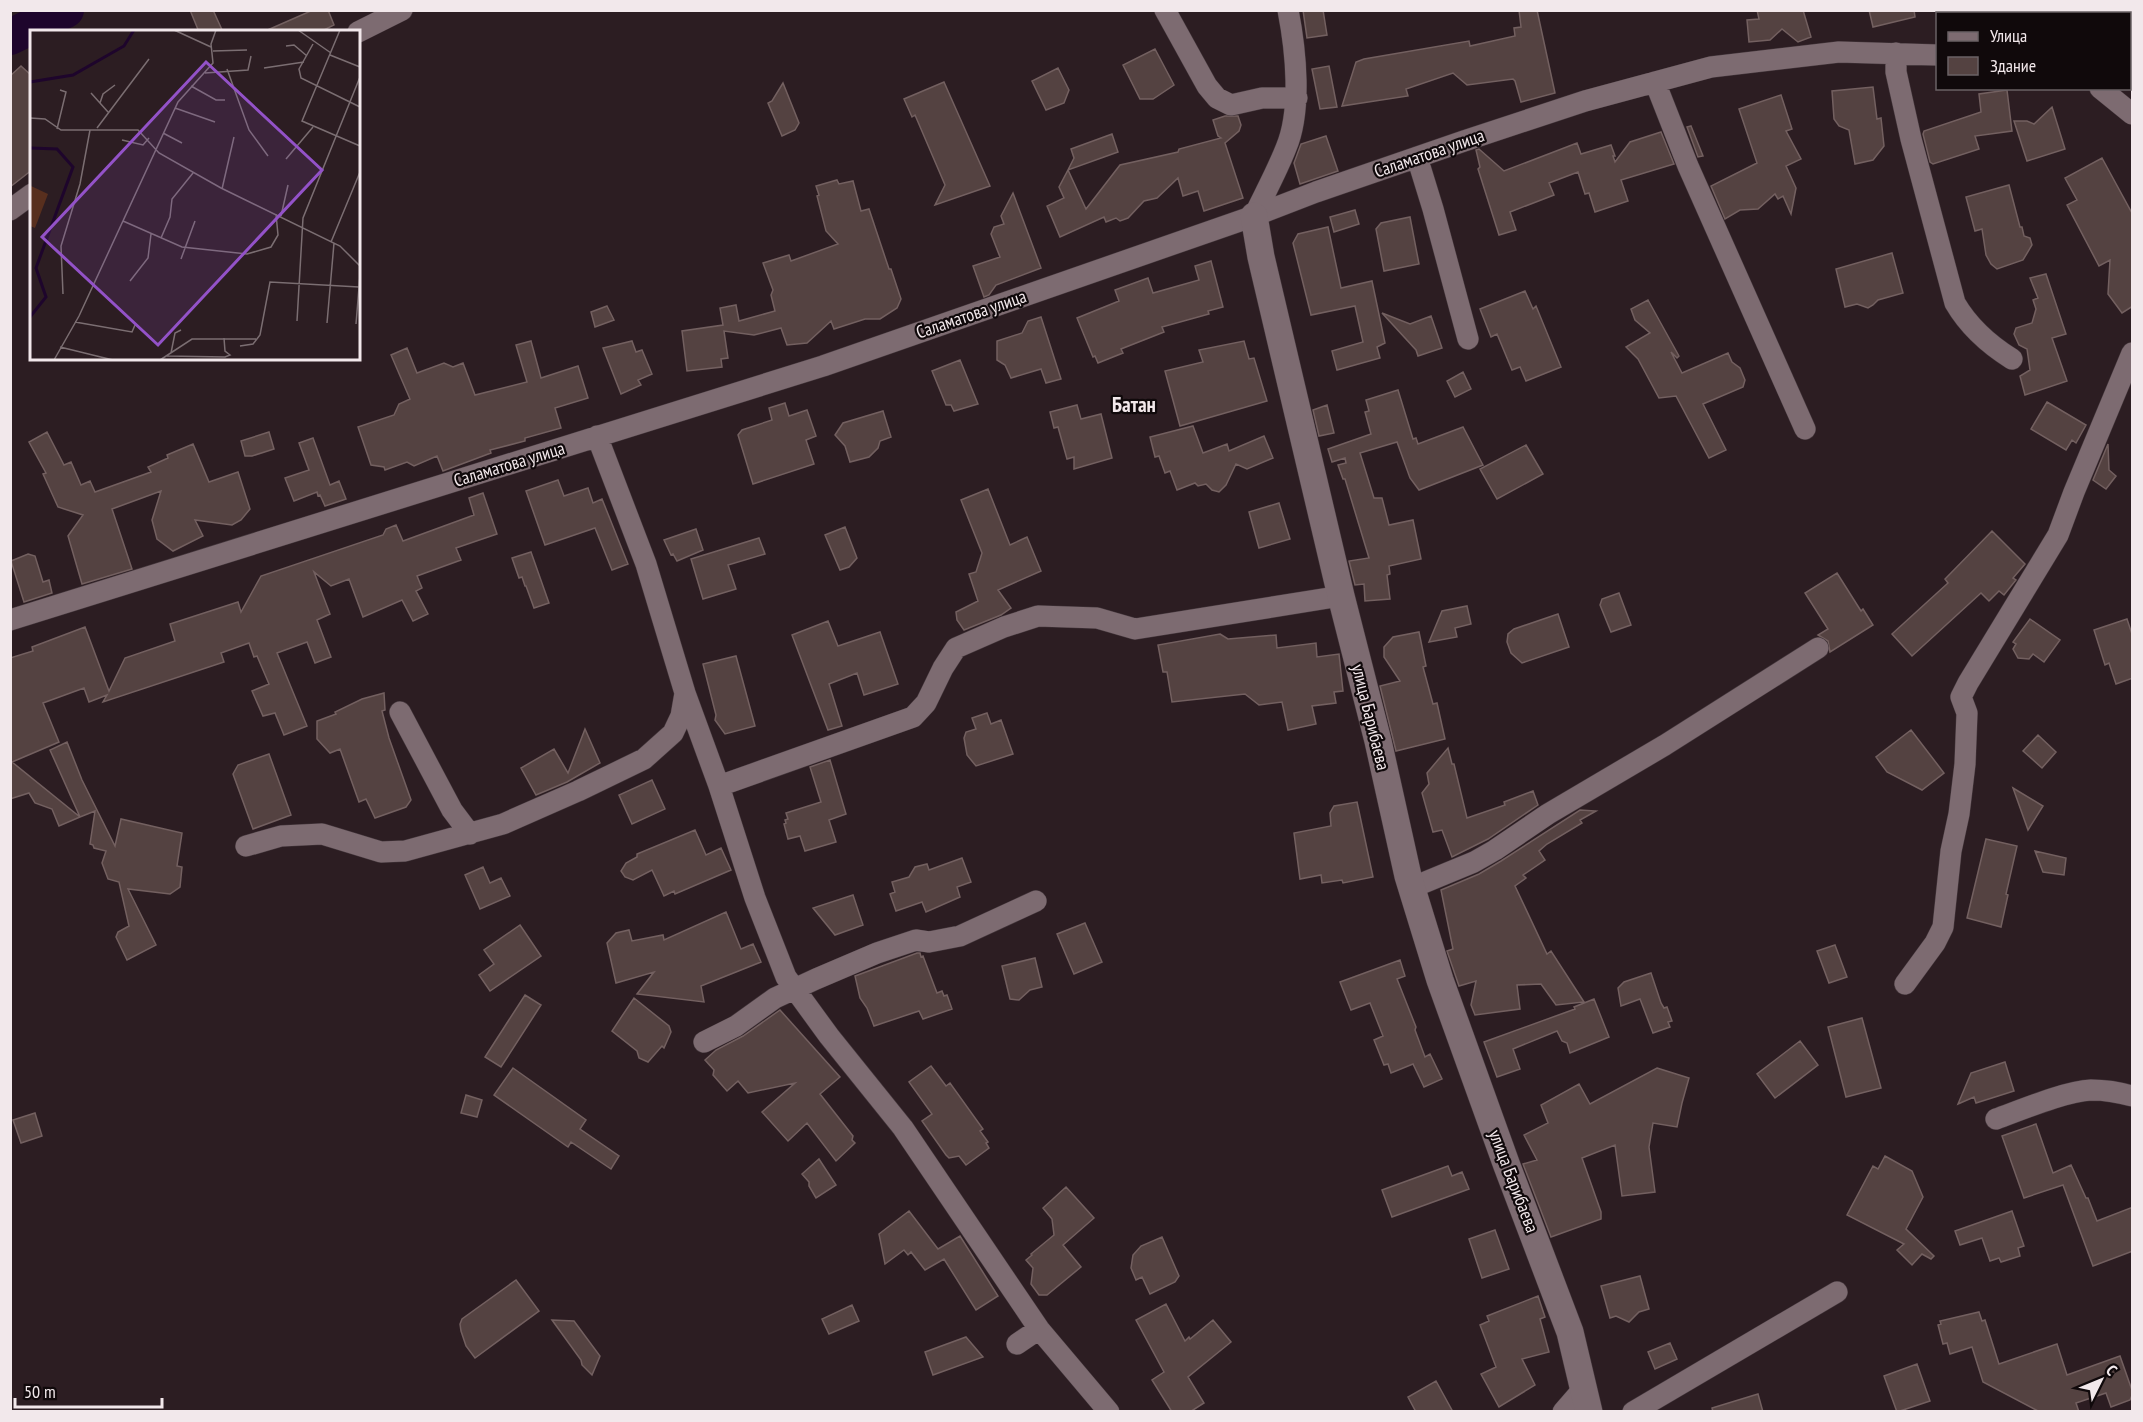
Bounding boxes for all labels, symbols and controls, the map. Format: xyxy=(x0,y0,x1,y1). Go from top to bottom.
legend xyxy=(1936,12,2131,90)
text: Улица xyxy=(1990,24,2027,47)
inset map xyxy=(30,30,360,360)
text: Здание xyxy=(1990,54,2036,77)
street label: Саламатова улица xyxy=(1371,123,1487,183)
street label: Саламатова улица xyxy=(913,284,1029,344)
district label: Батан xyxy=(1112,391,1156,418)
street label: Саламатова улица xyxy=(451,436,567,492)
street label: улица Барибаева xyxy=(1347,662,1395,772)
street label: улица Барибаева xyxy=(1484,1126,1544,1236)
north arrow xyxy=(2071,1350,2131,1410)
text: С xyxy=(2102,1360,2122,1380)
scale bar xyxy=(15,1371,162,1409)
text: 50 m xyxy=(24,1380,56,1403)

